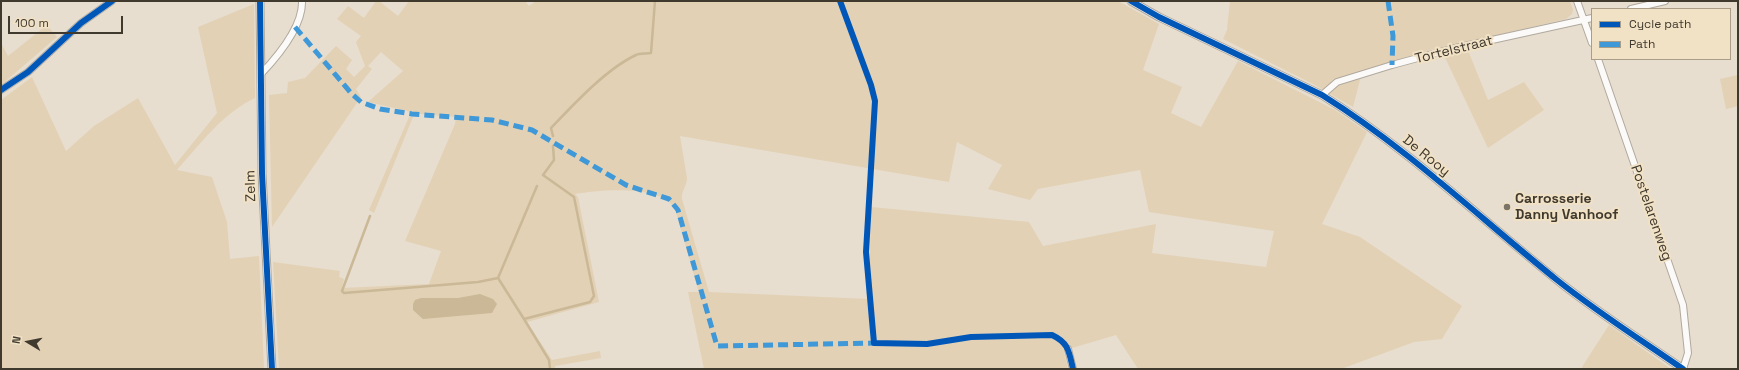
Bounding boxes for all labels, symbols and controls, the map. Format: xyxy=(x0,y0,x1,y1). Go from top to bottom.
scale bar xyxy=(10,8,125,34)
legend xyxy=(1591,8,1731,60)
text: 100 m xyxy=(15,15,49,31)
text: Cycle path xyxy=(1629,16,1691,32)
street label: Tortelstraat xyxy=(1413,32,1495,68)
text: Path xyxy=(1629,36,1655,52)
street label: De Rooy xyxy=(1399,132,1453,180)
street label: Postelarenweg xyxy=(1627,163,1675,263)
street label: Zelm xyxy=(242,170,260,202)
place label: Carrosserie Danny Vanhoof xyxy=(1515,191,1618,224)
marker: Carrosserie Danny Vanhoof xyxy=(1502,202,1512,212)
north arrow xyxy=(8,322,48,362)
text: N xyxy=(9,335,24,345)

